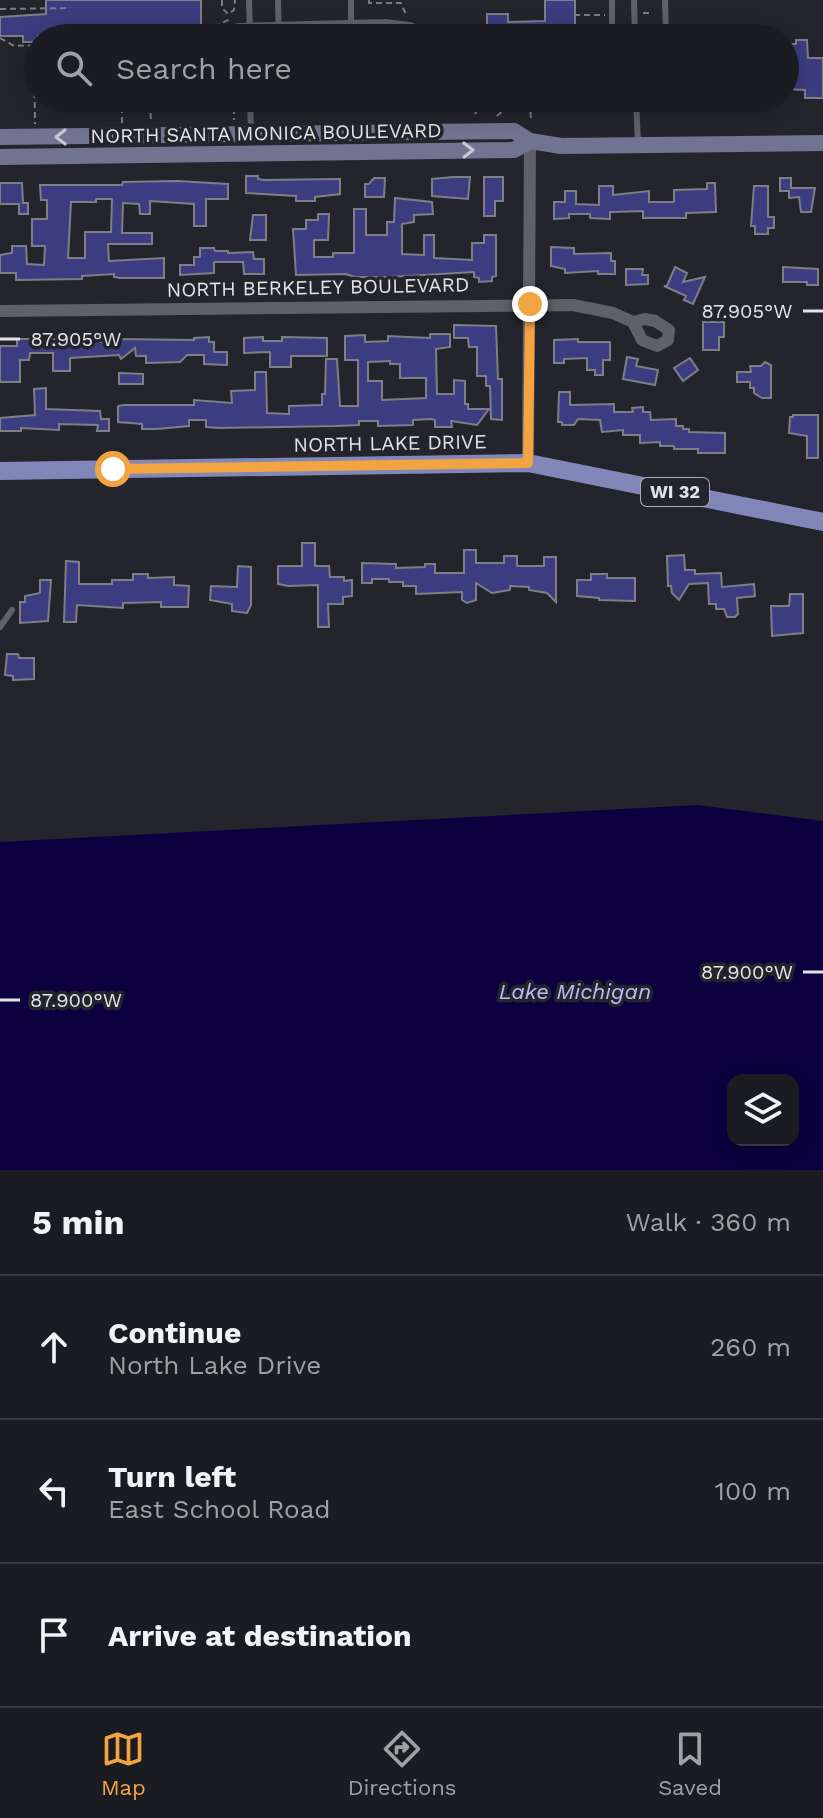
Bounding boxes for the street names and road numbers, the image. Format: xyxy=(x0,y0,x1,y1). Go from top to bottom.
street label: NORTH SANTA MONICA BOULEVARD xyxy=(90,118,442,148)
street label: NORTH BERKELEY BOULEVARD xyxy=(166,272,470,302)
street label: NORTH LAKE DRIVE xyxy=(293,429,487,457)
road number: WI 32 xyxy=(641,478,709,506)

